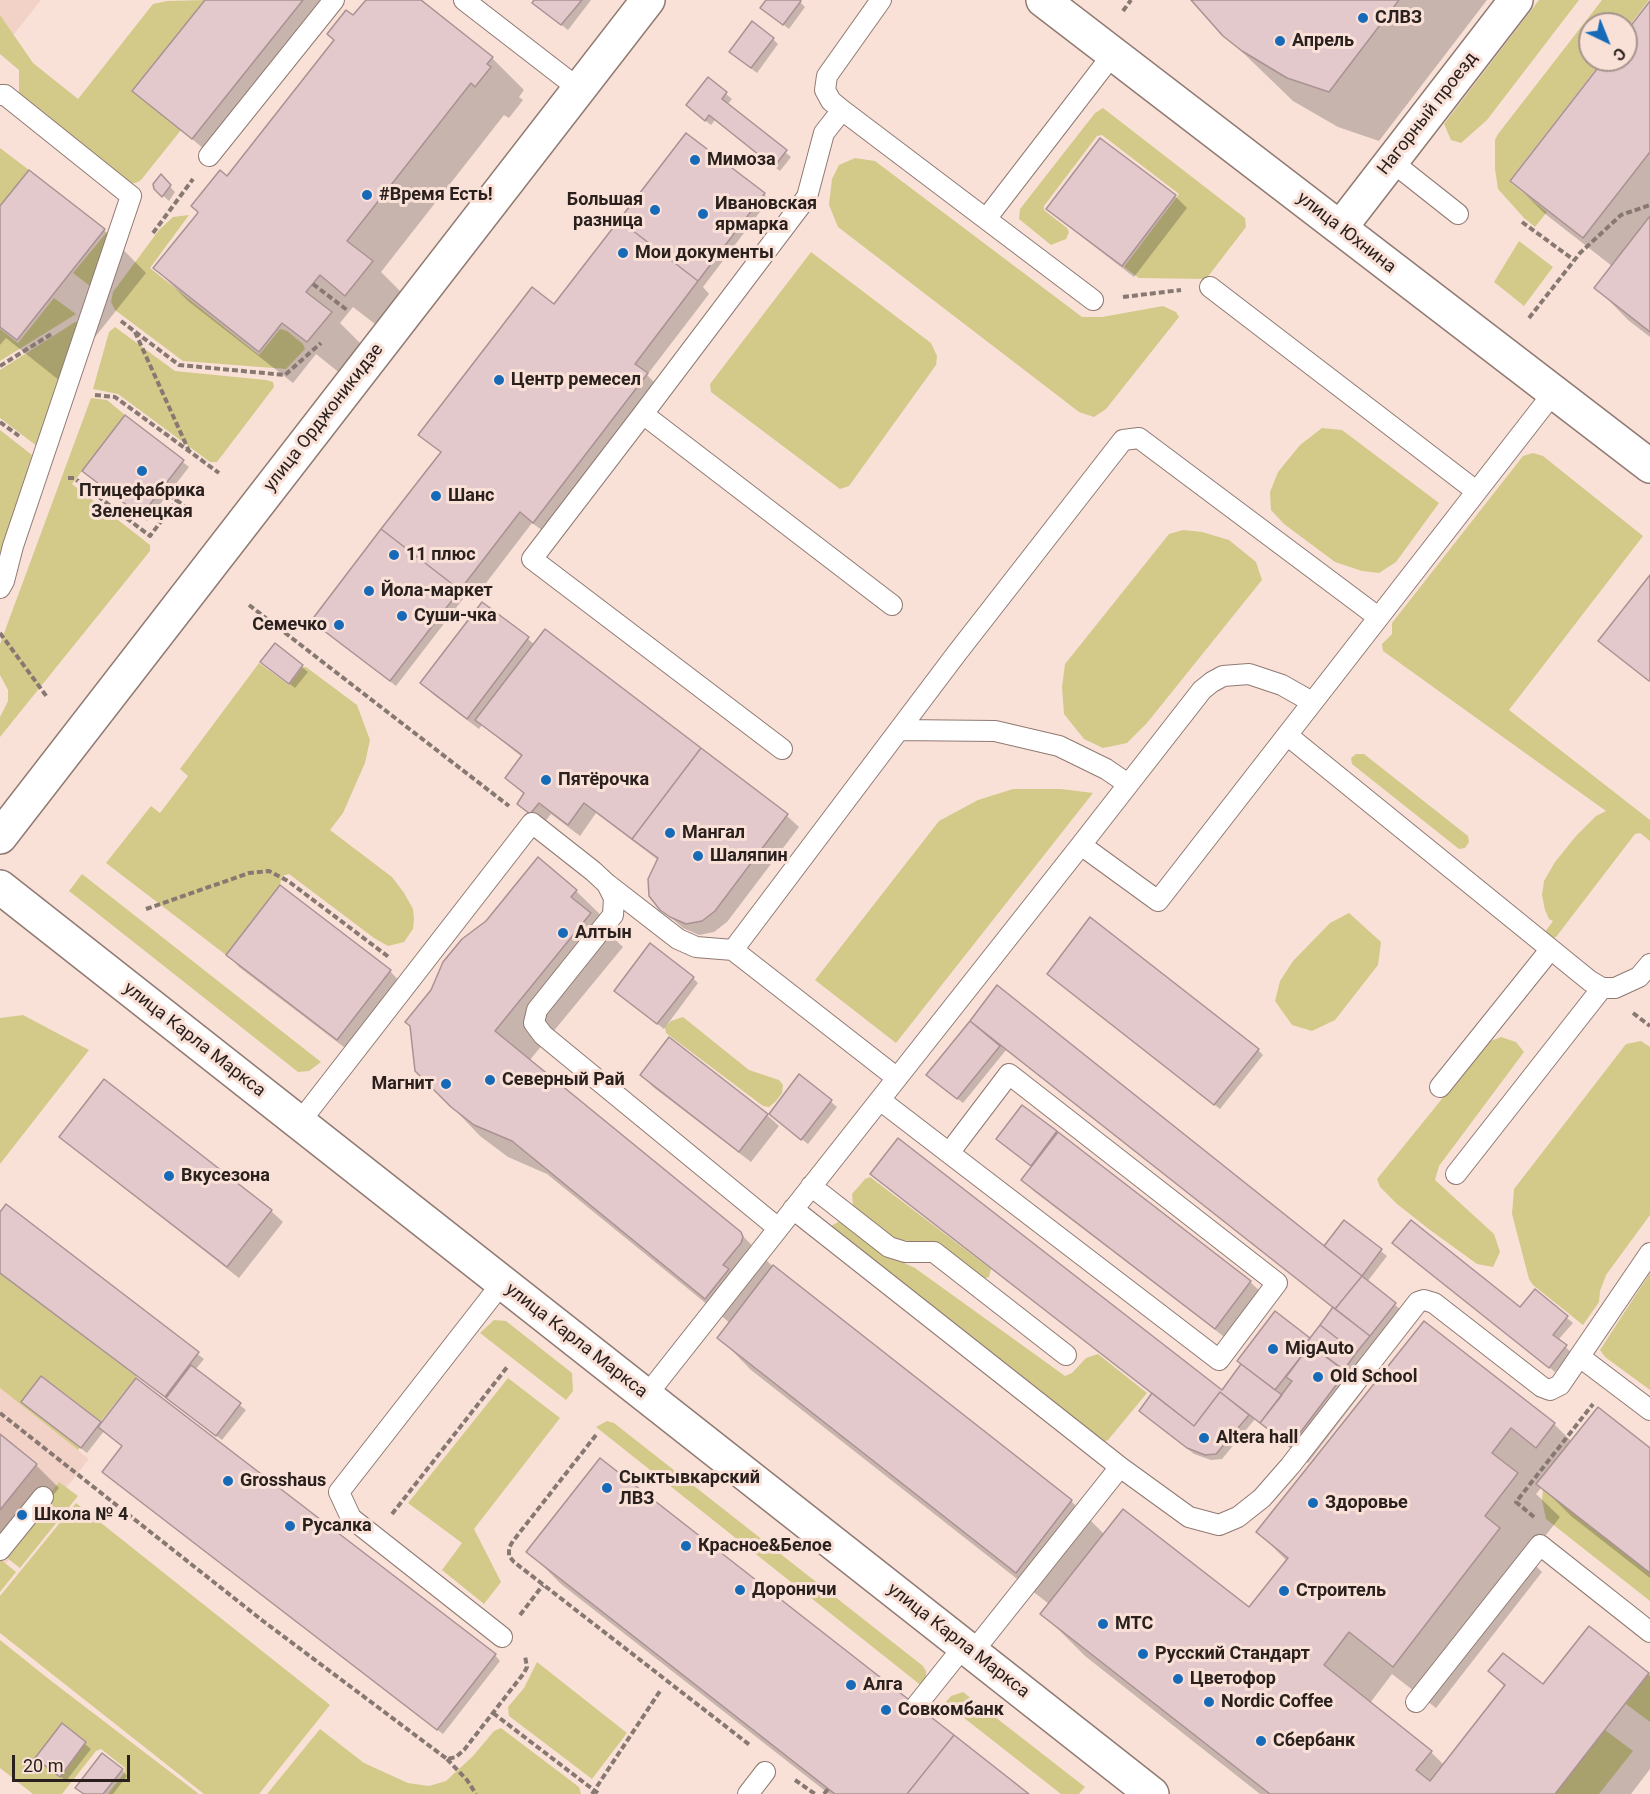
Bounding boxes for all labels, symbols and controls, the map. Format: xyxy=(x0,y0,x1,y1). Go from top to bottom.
place label: СЛВЗ xyxy=(1375,7,1422,29)
marker: СЛВЗ xyxy=(1356,11,1370,25)
north arrow xyxy=(1578,12,1638,72)
place label: Апрель xyxy=(1292,30,1354,52)
marker: Апрель xyxy=(1273,34,1287,48)
text: С xyxy=(1609,44,1630,65)
street label: Нагорный проезд xyxy=(1373,48,1483,180)
place label: Мимоза xyxy=(707,149,776,171)
marker: Мимоза xyxy=(688,153,702,167)
place label: #Время Есть! xyxy=(379,184,493,206)
marker: #Время Есть! xyxy=(360,188,374,202)
street label: улица Юхнина xyxy=(1292,188,1400,278)
place label: Большая разница xyxy=(567,189,643,232)
place label: Ивановская ярмарка xyxy=(715,193,817,236)
marker: Большая разница xyxy=(648,203,662,217)
marker: Ивановская ярмарка xyxy=(696,207,710,221)
place label: Мои документы xyxy=(635,242,774,264)
marker: Мои документы xyxy=(616,246,630,260)
street label: улица Орджоникидзе xyxy=(260,340,388,496)
place label: Центр ремесел xyxy=(511,369,641,391)
marker: Центр ремесел xyxy=(492,373,506,387)
marker: Птицефабрика Зеленецкая xyxy=(135,464,149,478)
place label: Птицефабрика Зеленецкая xyxy=(79,480,205,522)
place label: Шанс xyxy=(448,485,494,507)
marker: Шанс xyxy=(429,489,443,503)
place label: 11 плюс xyxy=(406,544,476,566)
marker: 11 плюс xyxy=(387,548,401,562)
place label: Йола-маркет xyxy=(381,580,493,602)
marker: Йола-маркет xyxy=(362,584,376,598)
place label: Суши-чка xyxy=(414,605,497,627)
marker: Суши-чка xyxy=(395,609,409,623)
place label: Семечко xyxy=(252,614,327,636)
marker: Семечко xyxy=(332,618,346,632)
place label: Пятёрочка xyxy=(558,769,649,791)
marker: Пятёрочка xyxy=(539,773,553,787)
place label: Мангал xyxy=(682,822,745,844)
marker: Мангал xyxy=(663,826,677,840)
place label: Шаляпин xyxy=(710,845,788,867)
marker: Шаляпин xyxy=(691,849,705,863)
place label: Алтын xyxy=(575,922,632,944)
marker: Алтын xyxy=(556,926,570,940)
street label: улица Карла Маркса xyxy=(119,978,269,1102)
place label: Северный Рай xyxy=(502,1069,625,1091)
place label: Магнит xyxy=(371,1073,434,1095)
marker: Северный Рай xyxy=(483,1073,497,1087)
marker: Магнит xyxy=(439,1077,453,1091)
place label: Вкусезона xyxy=(181,1165,270,1187)
marker: Вкусезона xyxy=(162,1169,176,1183)
street label: улица Карла Маркса xyxy=(501,1279,651,1403)
place label: MigAuto xyxy=(1285,1338,1354,1360)
marker: MigAuto xyxy=(1266,1342,1280,1356)
place label: Old School xyxy=(1330,1366,1417,1388)
marker: Old School xyxy=(1311,1370,1325,1384)
place label: Altera hall xyxy=(1216,1427,1298,1449)
marker: Altera hall xyxy=(1197,1431,1211,1445)
place label: Сыктывкарский ЛВЗ xyxy=(619,1467,760,1510)
place label: Grosshaus xyxy=(240,1470,326,1492)
marker: Grosshaus xyxy=(221,1474,235,1488)
marker: Сыктывкарский ЛВЗ xyxy=(600,1481,614,1495)
place label: Здоровье xyxy=(1325,1492,1408,1514)
marker: Здоровье xyxy=(1306,1496,1320,1510)
place label: Школа № 4 xyxy=(34,1504,128,1526)
marker: Школа № 4 xyxy=(15,1508,29,1522)
place label: Русалка xyxy=(302,1515,372,1537)
marker: Русалка xyxy=(283,1519,297,1533)
place label: Красное&Белое xyxy=(698,1535,832,1557)
marker: Красное&Белое xyxy=(679,1539,693,1553)
place label: Дороничи xyxy=(752,1579,836,1601)
street label: улица Карла Маркса xyxy=(883,1579,1033,1703)
place label: Строитель xyxy=(1296,1580,1386,1602)
marker: Дороничи xyxy=(733,1583,747,1597)
marker: Строитель xyxy=(1277,1584,1291,1598)
place label: МТС xyxy=(1115,1613,1153,1635)
marker: МТС xyxy=(1096,1617,1110,1631)
place label: Русский Стандарт xyxy=(1155,1643,1310,1665)
marker: Русский Стандарт xyxy=(1136,1647,1150,1661)
place label: Цветофор xyxy=(1190,1668,1276,1690)
marker: Цветофор xyxy=(1171,1672,1185,1686)
place label: Алга xyxy=(863,1674,903,1696)
marker: Алга xyxy=(844,1678,858,1692)
place label: Nordic Coffee xyxy=(1221,1691,1333,1713)
marker: Nordic Coffee xyxy=(1202,1695,1216,1709)
place label: Совкомбанк xyxy=(898,1699,1004,1721)
marker: Совкомбанк xyxy=(879,1703,893,1717)
place label: Сбербанк xyxy=(1273,1730,1355,1752)
marker: Сбербанк xyxy=(1254,1734,1268,1748)
scale bar xyxy=(15,1743,134,1781)
text: 20 m xyxy=(23,1755,63,1776)

